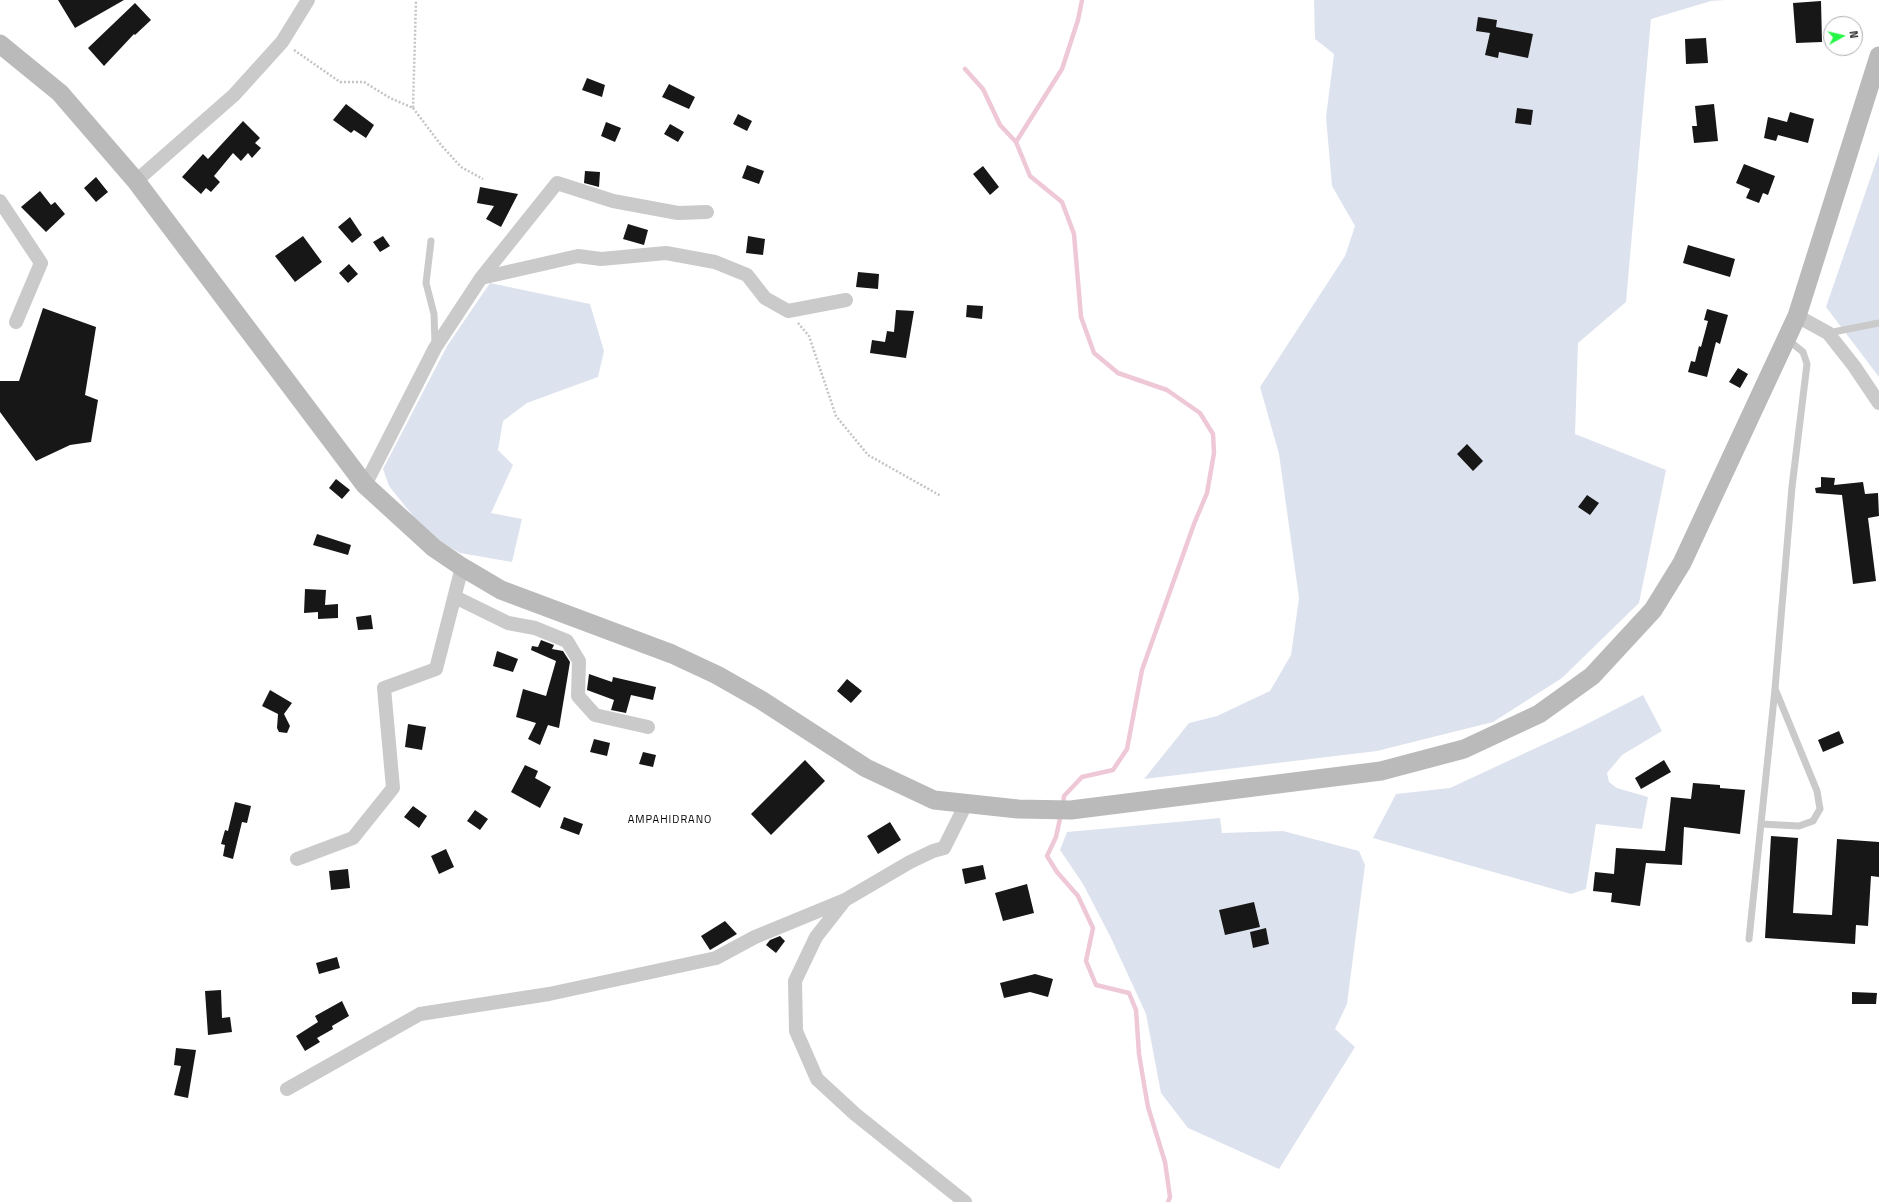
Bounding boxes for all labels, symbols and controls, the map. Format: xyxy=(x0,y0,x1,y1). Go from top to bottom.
north arrow xyxy=(1823,16,1863,56)
text: N xyxy=(1845,30,1862,39)
district label: AMPAHIDRANO xyxy=(628,813,712,827)

